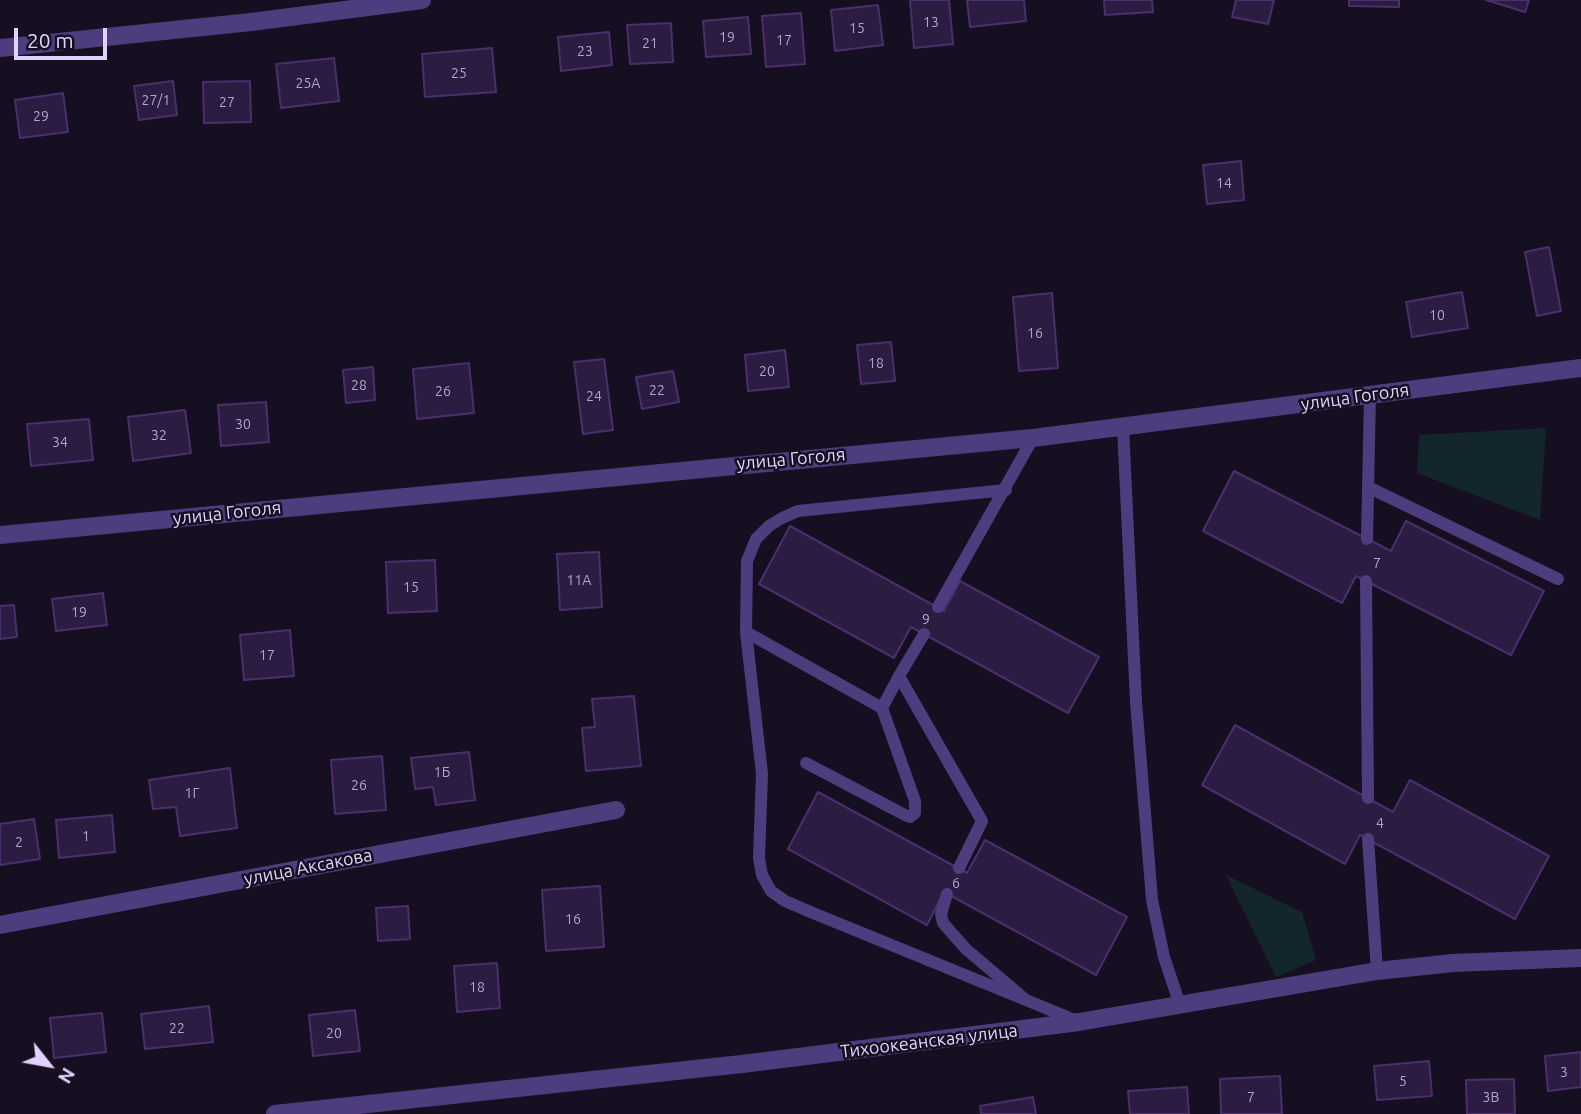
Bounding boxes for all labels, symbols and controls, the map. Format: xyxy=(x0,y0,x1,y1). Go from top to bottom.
scale bar xyxy=(18,14,110,58)
house number: 13 xyxy=(923,14,939,30)
house number: 15 xyxy=(849,20,865,36)
text: 20 m xyxy=(27,28,74,52)
house number: 19 xyxy=(719,29,735,45)
house number: 17 xyxy=(776,32,792,48)
house number: 21 xyxy=(642,35,658,51)
house number: 23 xyxy=(577,43,593,59)
house number: 25 xyxy=(451,65,467,81)
house number: 25А xyxy=(296,75,320,91)
house number: 27/1 xyxy=(142,92,170,108)
house number: 27 xyxy=(219,94,235,110)
house number: 29 xyxy=(33,108,49,124)
house number: 14 xyxy=(1216,175,1232,191)
house number: 10 xyxy=(1429,307,1445,323)
house number: 16 xyxy=(1027,325,1043,341)
house number: 18 xyxy=(868,355,884,371)
house number: 20 xyxy=(759,363,775,379)
house number: 28 xyxy=(351,377,367,393)
street label: улица Гоголя xyxy=(1299,379,1411,415)
house number: 22 xyxy=(649,382,665,398)
house number: 26 xyxy=(435,383,451,399)
house number: 24 xyxy=(586,388,602,404)
house number: 30 xyxy=(235,416,251,432)
house number: 32 xyxy=(151,427,167,443)
house number: 34 xyxy=(52,434,68,450)
street label: улица Гоголя xyxy=(736,443,846,475)
street label: улица Гоголя xyxy=(172,497,282,529)
house number: 7 xyxy=(1373,555,1381,571)
house number: 11А xyxy=(567,572,591,588)
house number: 15 xyxy=(403,579,419,595)
house number: 19 xyxy=(71,604,87,620)
house number: 9 xyxy=(922,611,930,627)
house number: 17 xyxy=(259,647,275,663)
house number: 1Б xyxy=(434,764,450,780)
house number: 26 xyxy=(351,777,367,793)
house number: 1Г xyxy=(185,785,199,801)
house number: 4 xyxy=(1376,815,1384,831)
house number: 1 xyxy=(82,828,90,844)
house number: 2 xyxy=(15,834,23,850)
street label: улица Аксакова xyxy=(242,844,374,890)
house number: 6 xyxy=(952,875,960,891)
house number: 16 xyxy=(565,911,581,927)
house number: 18 xyxy=(469,979,485,995)
street label: Тихоокеанская улица xyxy=(839,1019,1019,1063)
house number: 22 xyxy=(169,1020,185,1036)
house number: 20 xyxy=(326,1025,342,1041)
north arrow xyxy=(14,1030,84,1100)
text: N xyxy=(54,1064,80,1088)
house number: 3 xyxy=(1560,1064,1568,1080)
house number: 5 xyxy=(1399,1073,1407,1089)
house number: 7 xyxy=(1247,1089,1255,1105)
house number: 3В xyxy=(1483,1089,1499,1105)

